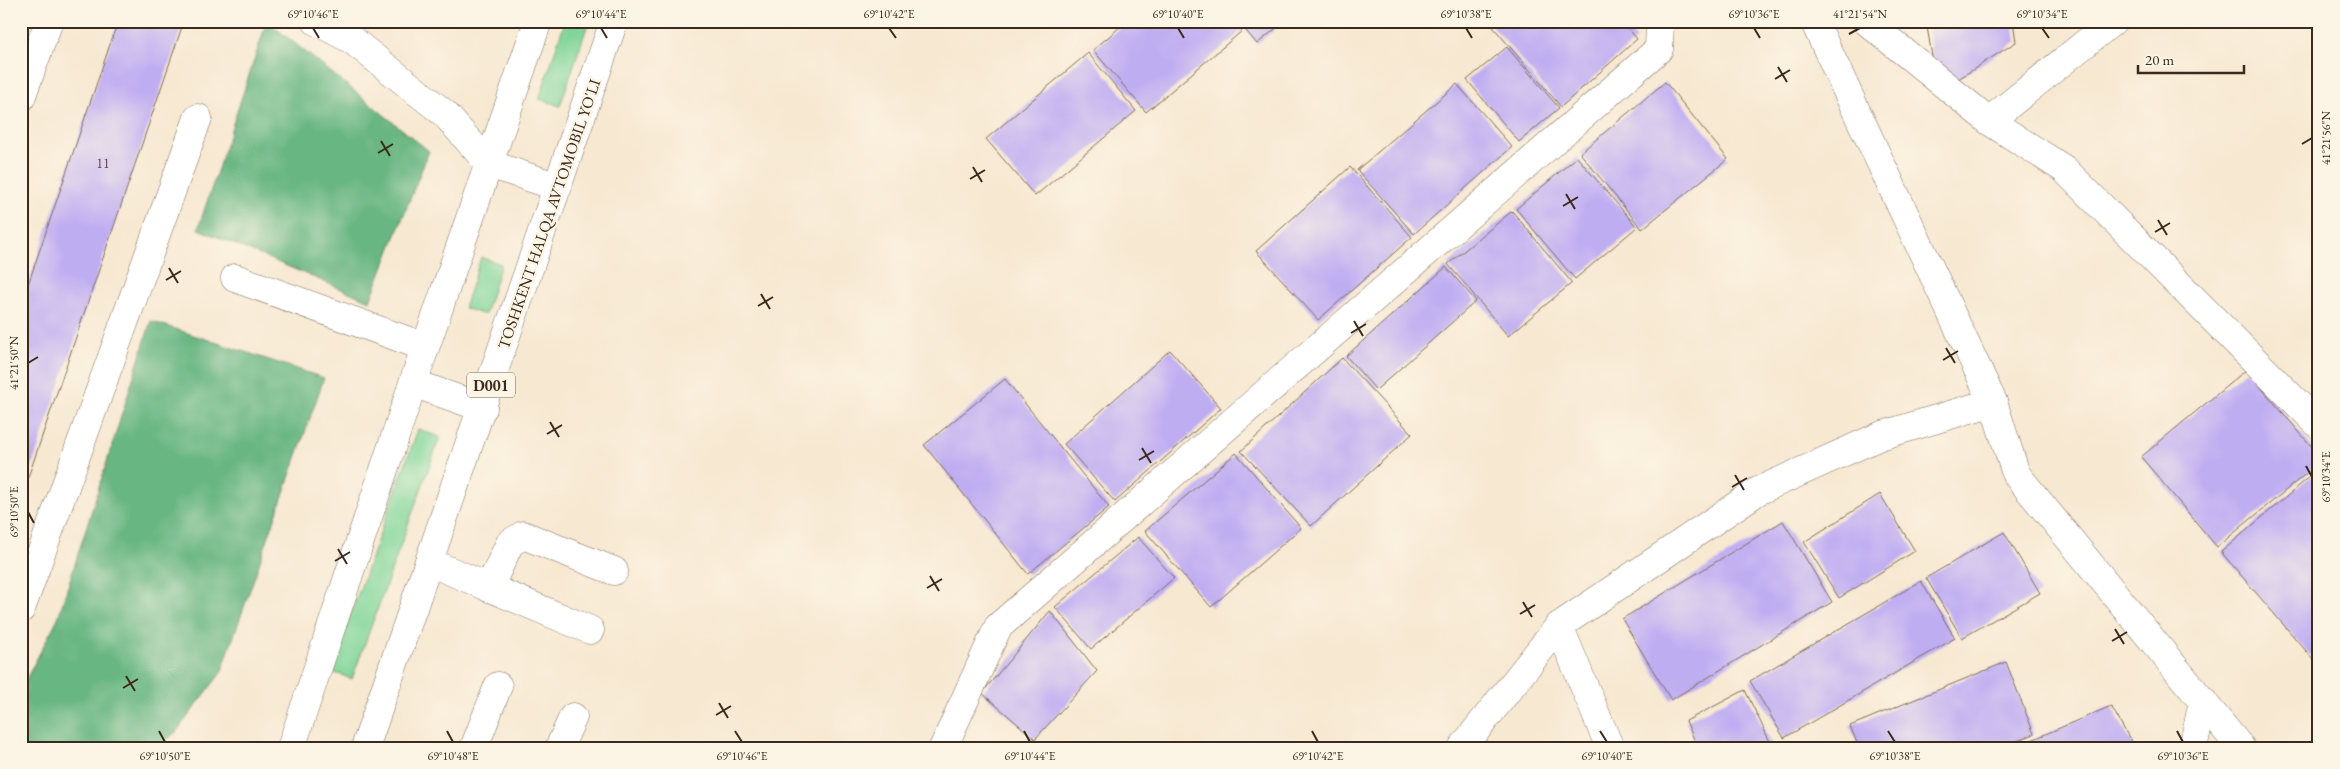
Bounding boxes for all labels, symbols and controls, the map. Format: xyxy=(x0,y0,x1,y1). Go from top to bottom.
text: 69°10'46"E xyxy=(287,6,339,22)
text: 69°10'44"E xyxy=(575,6,627,22)
text: 69°10'42"E xyxy=(863,6,915,22)
text: 69°10'40"E xyxy=(1152,6,1204,22)
text: 69°10'38"E xyxy=(1440,6,1492,22)
text: 69°10'36"E xyxy=(1728,6,1780,22)
text: 41°21'54"N xyxy=(1833,6,1887,22)
text: 69°10'34"E xyxy=(2016,6,2068,22)
scale bar xyxy=(2138,42,2244,74)
text: 20 m xyxy=(2145,50,2174,69)
street label: TOSHKENT HALQA AVTOMOBIL YO'LI xyxy=(493,76,605,352)
text: 41°21'56"N xyxy=(2318,111,2334,165)
house number: 11 xyxy=(96,154,110,172)
text: 41°21'50"N xyxy=(6,336,22,390)
road number: D001 xyxy=(467,372,515,398)
text: 69°10'34"E xyxy=(2318,451,2334,503)
text: 69°10'50"E xyxy=(6,486,22,538)
text: 69°10'50"E xyxy=(139,748,191,764)
text: 69°10'48"E xyxy=(427,748,479,764)
text: 69°10'46"E xyxy=(716,748,768,764)
text: 69°10'44"E xyxy=(1004,748,1056,764)
text: 69°10'42"E xyxy=(1292,748,1344,764)
text: 69°10'40"E xyxy=(1581,748,1633,764)
text: 69°10'38"E xyxy=(1869,748,1921,764)
text: 69°10'36"E xyxy=(2157,748,2209,764)

